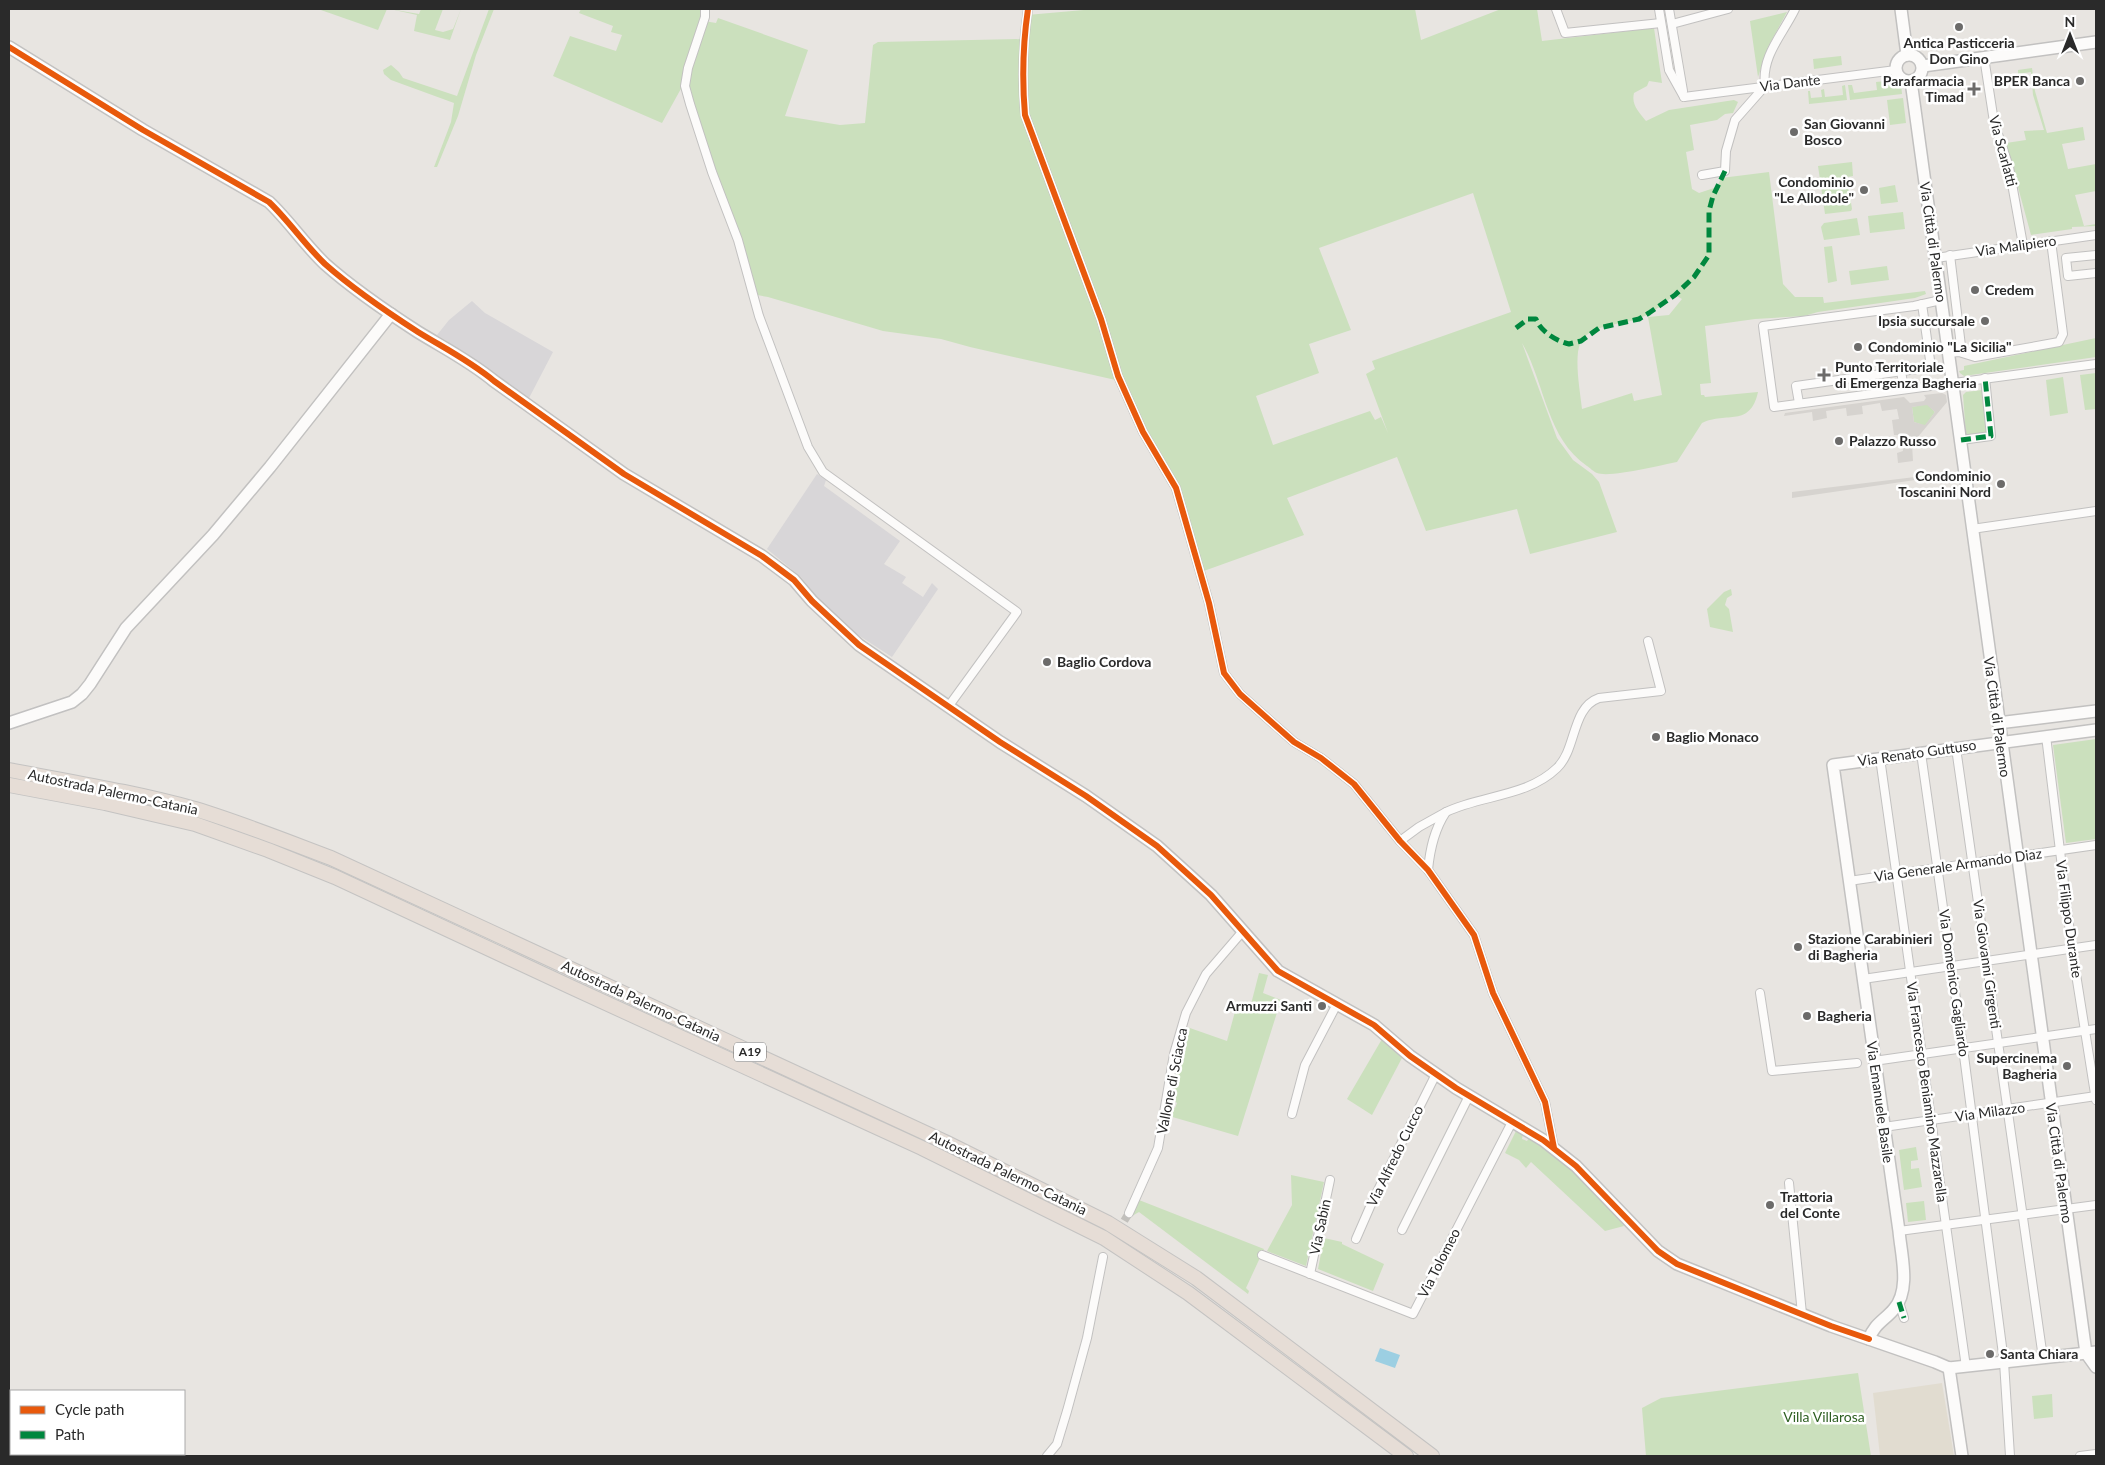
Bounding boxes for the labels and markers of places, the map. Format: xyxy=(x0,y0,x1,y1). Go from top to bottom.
marker: Antica Pasticceria Don Gino xyxy=(1953,21,1965,33)
place label: Antica Pasticceria Don Gino xyxy=(1902,34,2015,67)
place label: Parafarmacia Timad xyxy=(1883,72,1964,105)
place label: BPER Banca xyxy=(1994,72,2070,89)
marker: BPER Banca xyxy=(2074,75,2086,87)
marker: Parafarmacia Timad xyxy=(1968,83,1980,95)
place label: San Giovanni Bosco xyxy=(1804,115,1885,148)
marker: San Giovanni Bosco xyxy=(1788,126,1800,138)
place label: Condominio "Le Allodole" xyxy=(1774,173,1854,206)
marker: Condominio "Le Allodole" xyxy=(1858,184,1870,196)
place label: Credem xyxy=(1985,281,2034,298)
marker: Credem xyxy=(1969,284,1981,296)
place label: Ipsia succursale xyxy=(1878,312,1976,329)
marker: Ipsia succursale xyxy=(1979,315,1991,327)
place label: Condominio "La Sicilia" xyxy=(1868,338,2012,355)
marker: Condominio "La Sicilia" xyxy=(1852,341,1864,353)
place label: Punto Territoriale di Emergenza Bagheria xyxy=(1835,358,1977,391)
marker: Punto Territoriale di Emergenza Bagheria xyxy=(1817,368,1831,382)
place label: Palazzo Russo xyxy=(1849,432,1936,449)
marker: Palazzo Russo xyxy=(1833,435,1845,447)
place label: Condominio Toscanini Nord xyxy=(1898,467,1991,500)
marker: Condominio Toscanini Nord xyxy=(1995,478,2007,490)
place label: Baglio Cordova xyxy=(1057,653,1151,670)
marker: Baglio Cordova xyxy=(1041,656,1053,668)
place label: Baglio Monaco xyxy=(1666,728,1759,745)
marker: Baglio Monaco xyxy=(1650,731,1662,743)
place label: Stazione Carabinieri di Bagheria xyxy=(1808,930,1932,963)
marker: Stazione Carabinieri di Bagheria xyxy=(1792,941,1804,953)
place label: Armuzzi Santi xyxy=(1225,997,1312,1014)
marker: Armuzzi Santi xyxy=(1316,1000,1328,1012)
place label: Bagheria xyxy=(1817,1007,1872,1024)
marker: Bagheria xyxy=(1801,1010,1813,1022)
place label: Supercinema Bagheria xyxy=(1977,1049,2057,1082)
marker: Supercinema Bagheria xyxy=(2061,1060,2073,1072)
place label: Trattoria del Conte xyxy=(1780,1188,1840,1221)
marker: Trattoria del Conte xyxy=(1764,1199,1776,1211)
place label: Santa Chiara xyxy=(2000,1345,2078,1362)
marker: Santa Chiara xyxy=(1984,1348,1996,1360)

